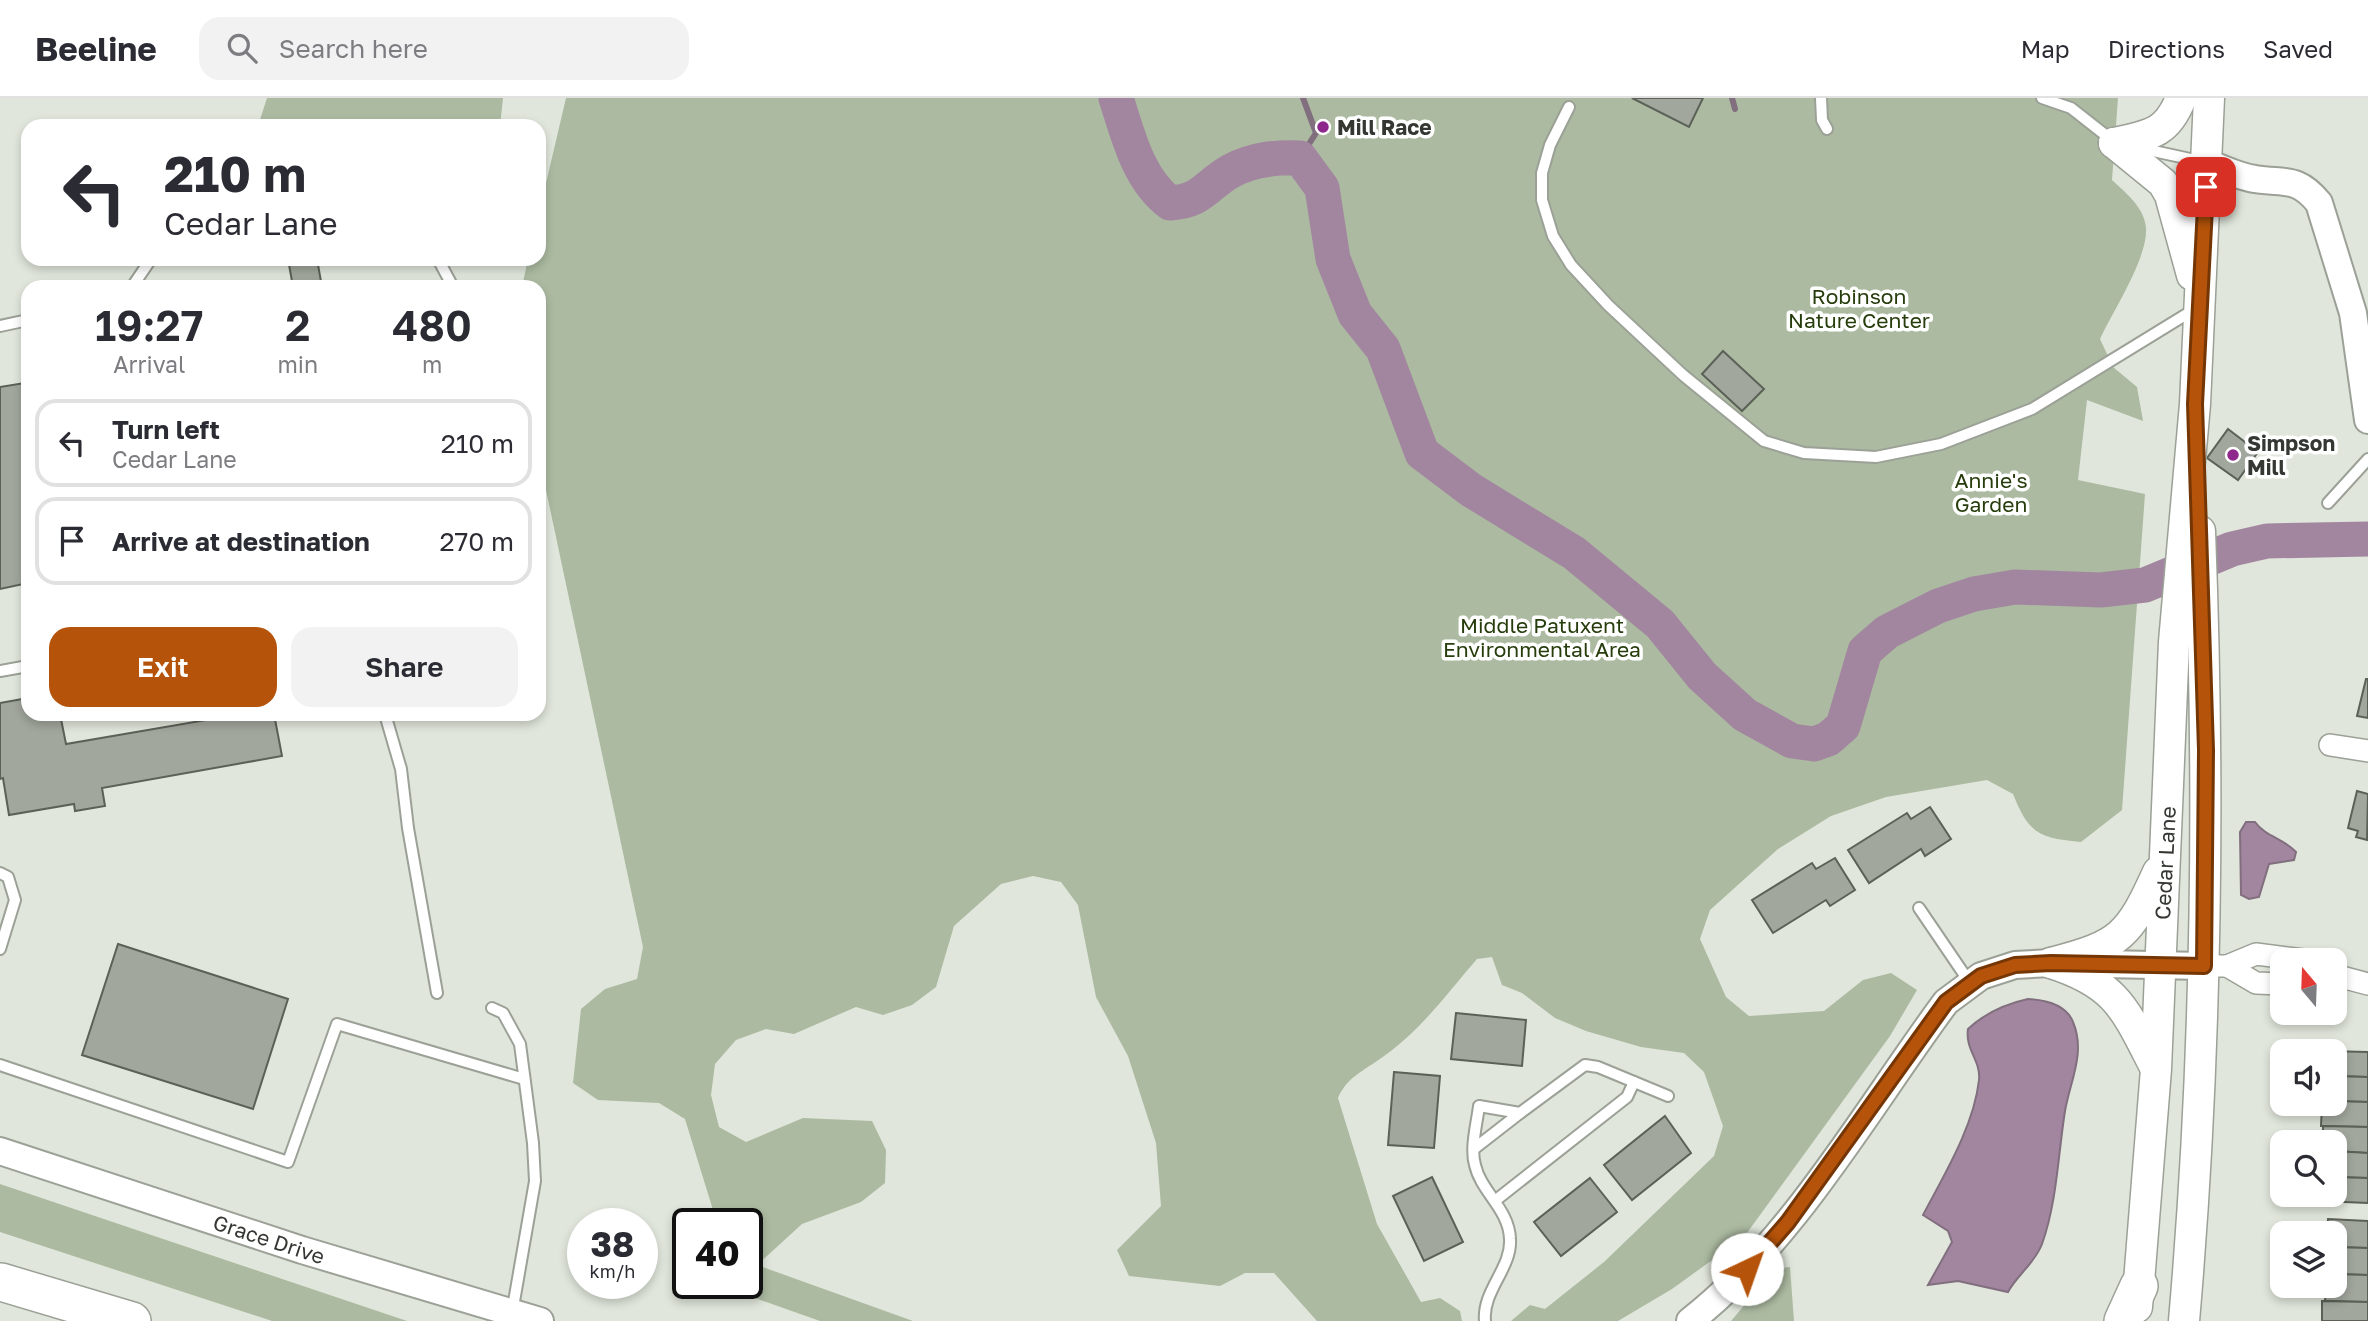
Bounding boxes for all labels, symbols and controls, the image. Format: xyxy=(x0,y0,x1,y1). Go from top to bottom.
search box xyxy=(199,17,689,80)
text: Beeline xyxy=(35,29,157,68)
icon: search xyxy=(223,29,261,67)
text: Search here xyxy=(279,33,428,64)
text: Map xyxy=(2021,34,2070,63)
text: Directions xyxy=(2108,34,2225,63)
text: Saved xyxy=(2263,34,2333,63)
place label: Mill Race xyxy=(1337,114,1432,140)
marker: Mill Race xyxy=(1315,119,1331,135)
text: 210 m xyxy=(164,144,306,203)
icon: left xyxy=(49,147,140,238)
pin xyxy=(2176,157,2236,217)
icon: arrive xyxy=(2187,168,2225,206)
text: Cedar Lane xyxy=(164,204,337,242)
park label: Robinson Nature Center xyxy=(1788,283,1930,333)
text: 19:27 xyxy=(95,300,203,350)
text: 2 xyxy=(285,300,310,350)
text: 480 xyxy=(392,300,472,350)
text: Arrival xyxy=(113,350,185,378)
text: min xyxy=(277,350,318,378)
text: m xyxy=(422,350,442,378)
text: Turn left xyxy=(112,414,220,445)
icon: left xyxy=(53,424,91,462)
text: 210 m xyxy=(441,428,514,459)
place label: Simpson Mill xyxy=(2247,430,2335,480)
text: Cedar Lane xyxy=(112,445,237,473)
marker: Simpson Mill xyxy=(2225,447,2241,463)
park label: Annie's Garden xyxy=(1954,467,2028,517)
icon: arrive xyxy=(53,522,91,560)
text: Arrive at destination xyxy=(112,526,370,557)
text: 270 m xyxy=(440,526,514,557)
park label: Middle Patuxent Environmental Area xyxy=(1443,612,1641,662)
button: Exit xyxy=(49,627,277,707)
button: Share xyxy=(291,627,518,707)
street label: Cedar Lane xyxy=(2149,805,2181,921)
north arrow xyxy=(2270,948,2347,1026)
map controls xyxy=(2270,948,2347,1298)
button: sound xyxy=(2270,1039,2347,1116)
button: search xyxy=(2270,1130,2347,1207)
speed limit sign: 40 xyxy=(672,1208,763,1299)
street label: Grace Drive xyxy=(210,1209,328,1269)
button: layers xyxy=(2270,1221,2347,1298)
text: 38 xyxy=(591,1223,634,1265)
position arrow xyxy=(1710,1232,1784,1306)
text: km/h xyxy=(590,1260,635,1282)

